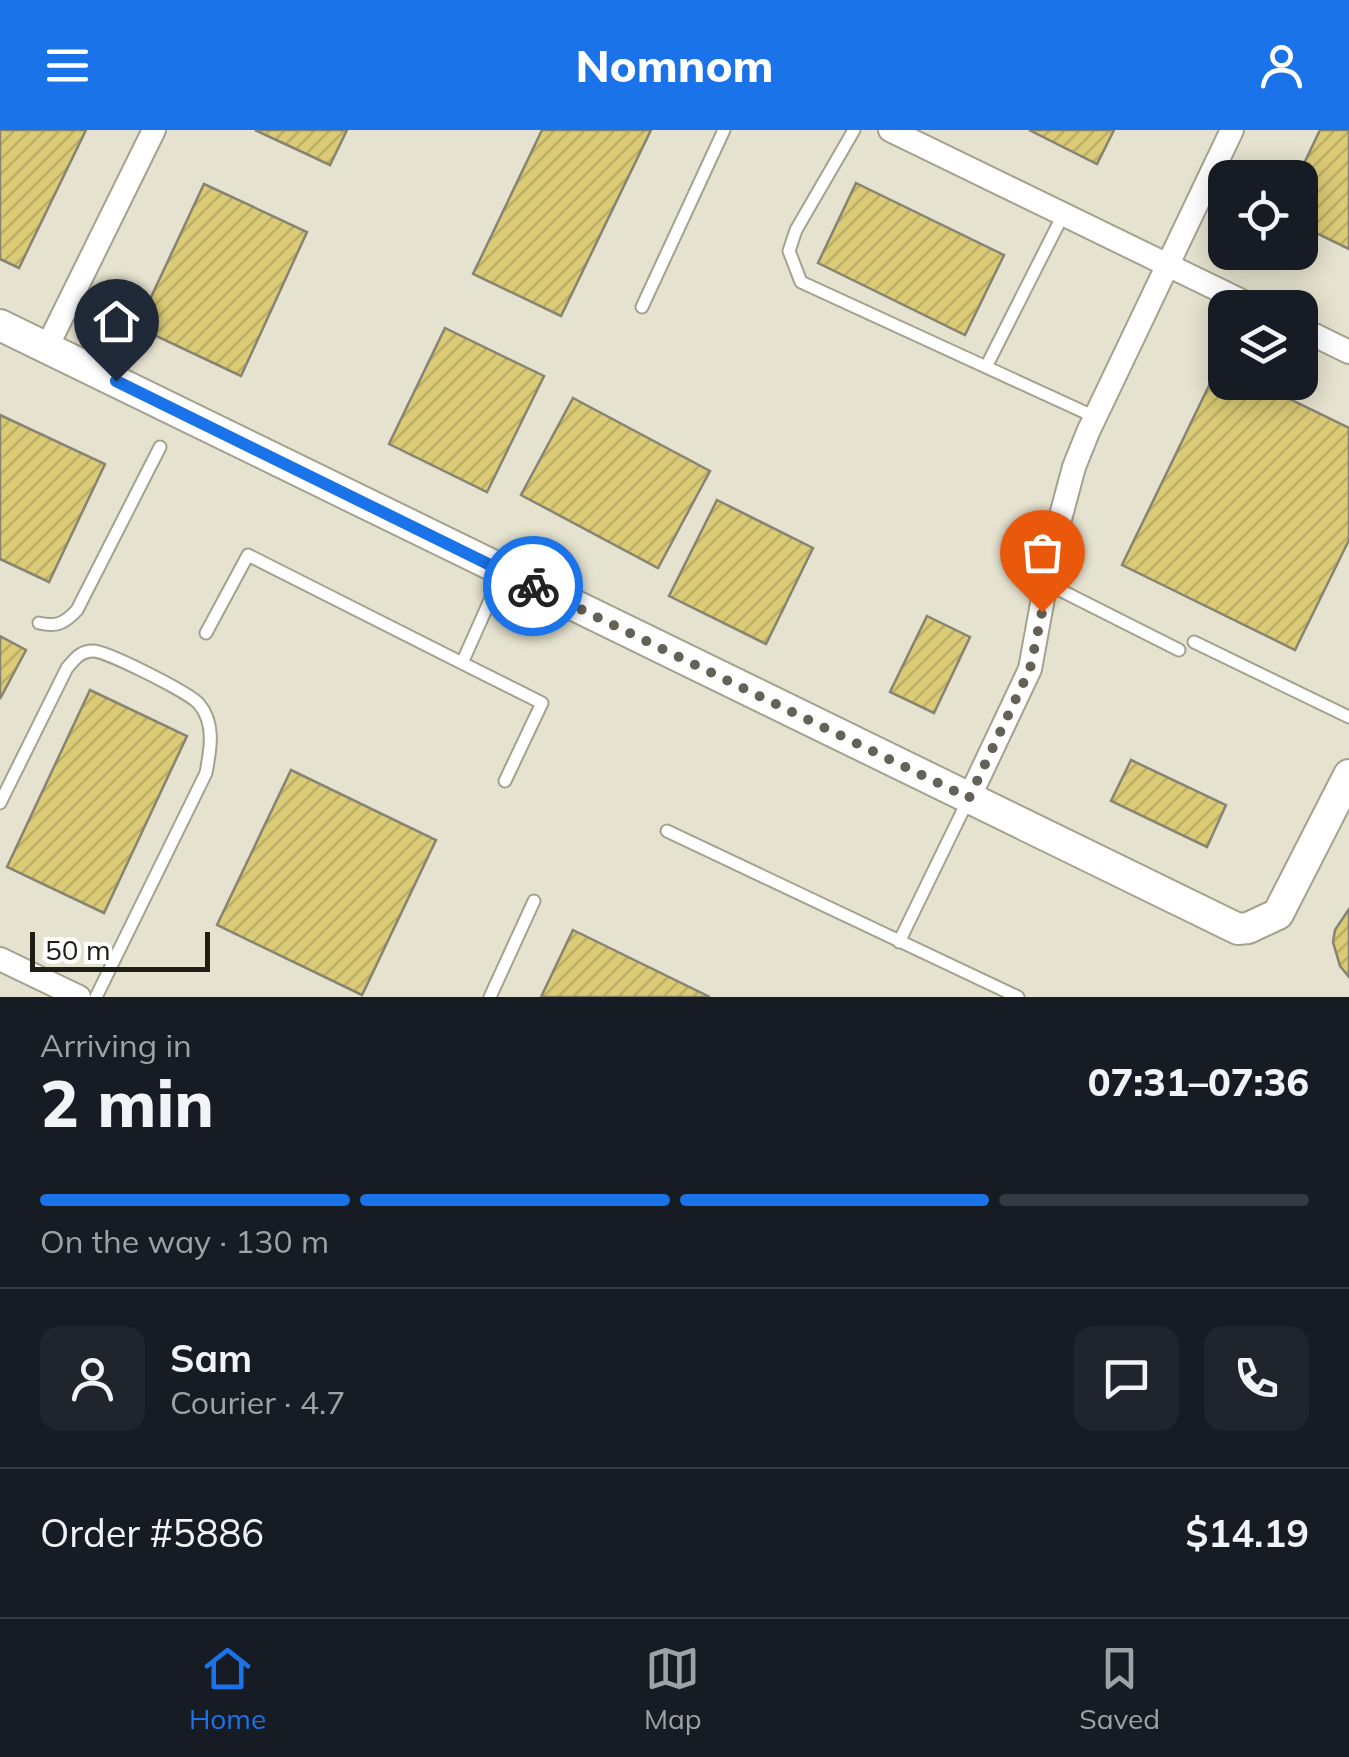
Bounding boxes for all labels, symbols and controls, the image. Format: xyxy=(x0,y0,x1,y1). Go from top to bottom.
text: Nomnom xyxy=(575,37,774,93)
icon: menu xyxy=(40,38,95,93)
icon: person xyxy=(1254,38,1309,93)
map controls xyxy=(1208,160,1318,400)
button: locate xyxy=(1208,160,1318,270)
pin xyxy=(74,279,159,382)
button: layers xyxy=(1208,290,1318,400)
icon: home xyxy=(89,294,144,349)
pin xyxy=(1000,510,1085,613)
icon: bag xyxy=(1015,525,1070,580)
courier xyxy=(483,536,583,636)
icon: bike xyxy=(506,559,561,614)
scale bar xyxy=(30,927,210,971)
text: 50 m xyxy=(45,932,111,967)
text: Arriving in xyxy=(40,1025,192,1065)
text: 07:31–07:36 xyxy=(1088,1058,1309,1106)
text: 2 min xyxy=(40,1062,214,1143)
text: On the way · 130 m xyxy=(40,1221,329,1261)
button: person xyxy=(40,1326,145,1431)
button: chat xyxy=(1074,1326,1179,1431)
button: phone xyxy=(1204,1326,1309,1431)
text: Sam xyxy=(170,1334,252,1382)
text: Courier · 4.7 xyxy=(170,1382,346,1422)
text: Order #5886 xyxy=(40,1509,264,1557)
text: $14.19 xyxy=(1186,1509,1309,1557)
tab: Home xyxy=(189,1641,266,1736)
tab: Map xyxy=(644,1641,702,1736)
tab: Saved xyxy=(1079,1641,1160,1736)

